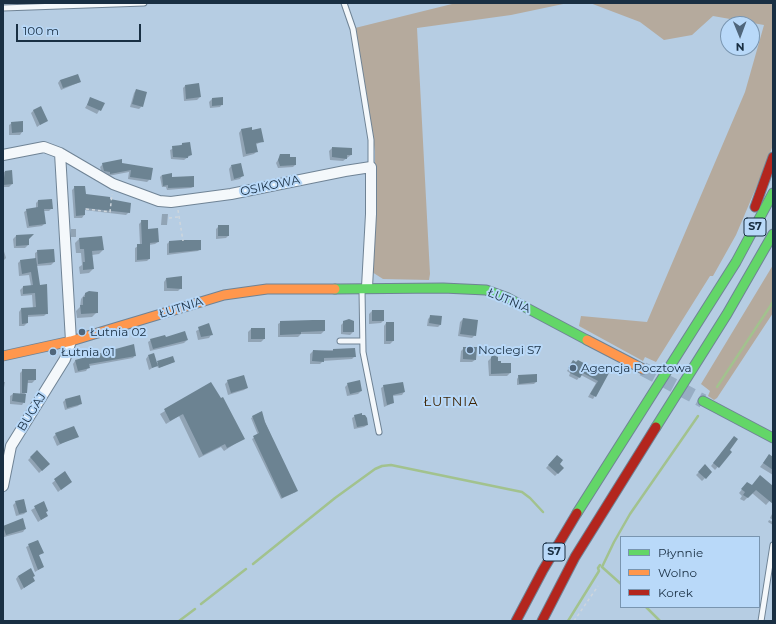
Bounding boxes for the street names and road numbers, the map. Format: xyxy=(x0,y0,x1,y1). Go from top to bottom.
street label: OSIKOWA xyxy=(239,173,301,199)
road number: S7 xyxy=(744,218,766,236)
street label: ŁUTNIA xyxy=(485,286,533,316)
street label: ŁUTNIA xyxy=(157,295,205,321)
street label: BUGAJ xyxy=(15,390,49,434)
road number: S7 xyxy=(543,543,565,561)

